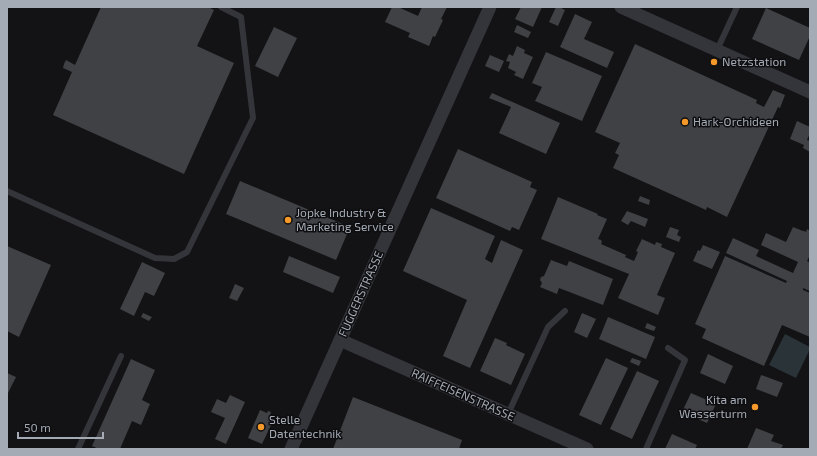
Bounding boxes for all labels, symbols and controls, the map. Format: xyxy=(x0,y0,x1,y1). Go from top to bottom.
place label: Netzstation xyxy=(722,54,786,68)
marker: Netzstation xyxy=(709,57,719,67)
place label: Hark-Orchideen xyxy=(693,114,779,128)
marker: Hark-Orchideen xyxy=(680,117,690,127)
place label: Jopke Industry & Marketing Service xyxy=(296,205,394,233)
marker: Jopke Industry & Marketing Service xyxy=(283,215,293,225)
street label: FUGGERSTRASSE xyxy=(335,248,385,339)
street label: RAIFFEISENSTRASSE xyxy=(410,365,517,423)
place label: Kita am Wasserturm xyxy=(679,392,747,420)
marker: Kita am Wasserturm xyxy=(750,402,760,412)
place label: Stelle Datentechnik xyxy=(269,412,341,440)
scale bar xyxy=(18,414,103,440)
text: 50 m xyxy=(24,420,51,434)
marker: Stelle Datentechnik xyxy=(256,422,266,432)

